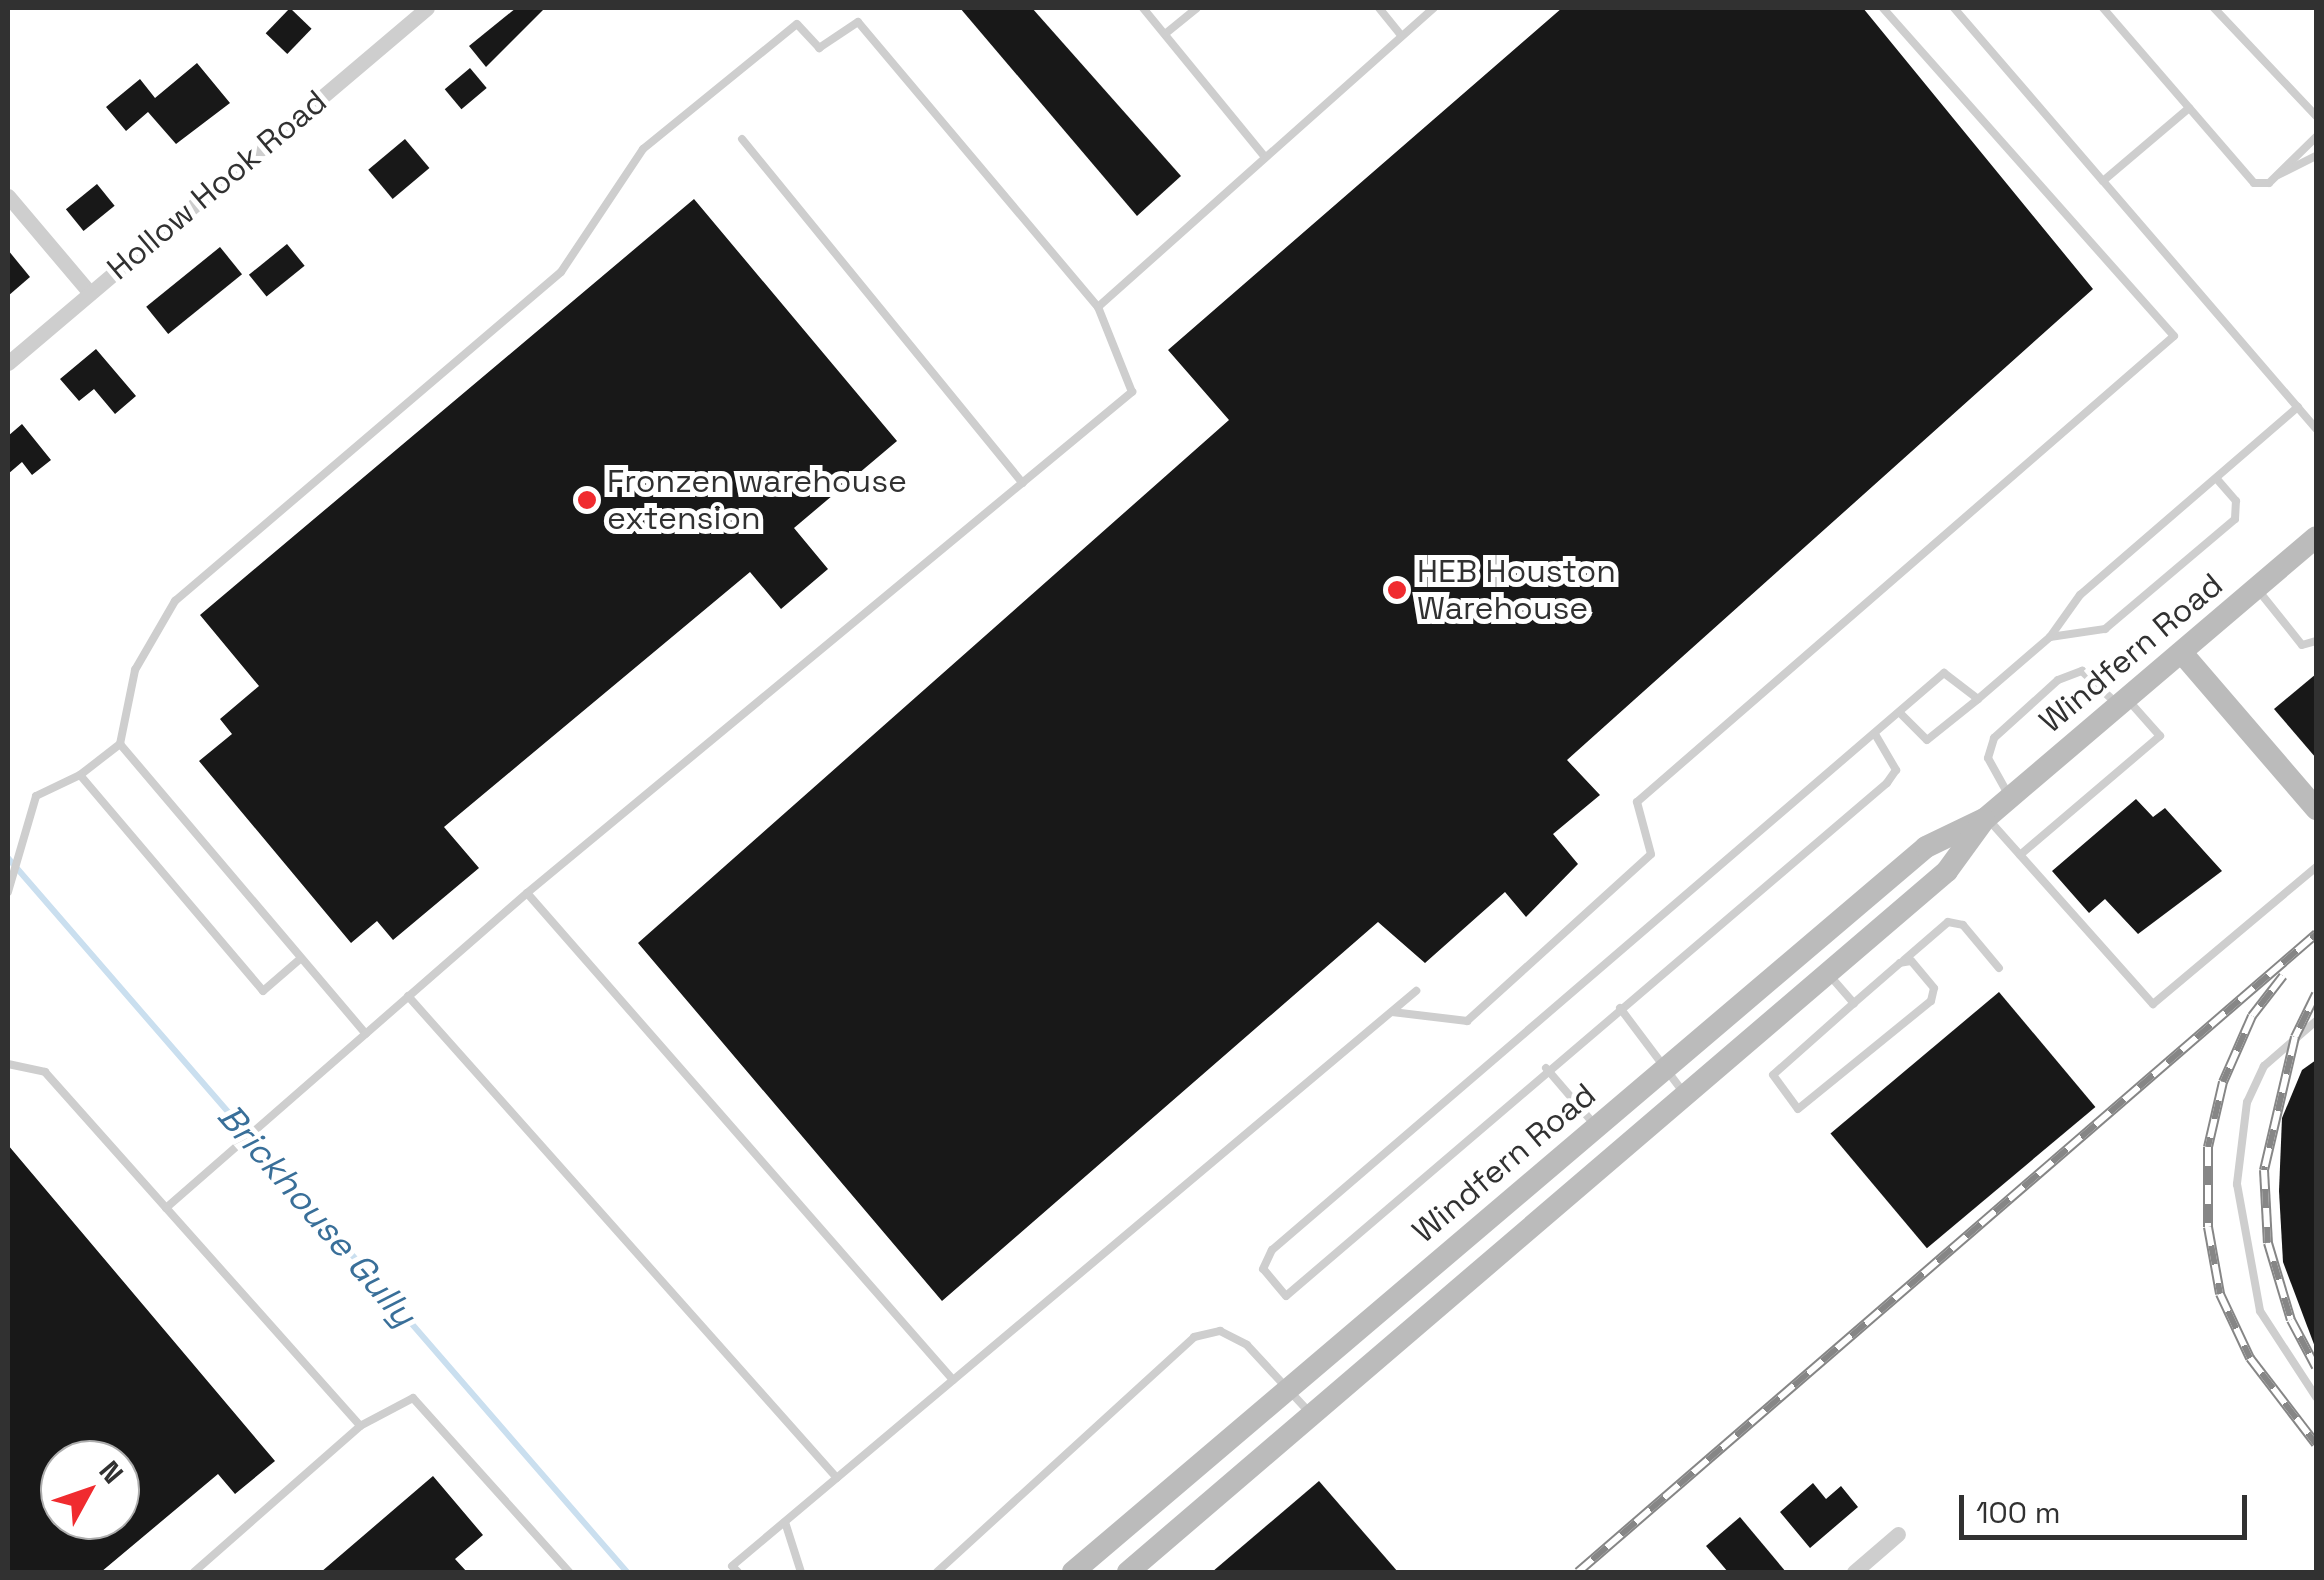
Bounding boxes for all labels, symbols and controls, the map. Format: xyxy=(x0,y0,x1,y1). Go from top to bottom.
street label: Hollow Hook Road xyxy=(100,82,334,288)
place label: Fronzen warehouse extension xyxy=(607,463,907,538)
marker: Fronzen warehouse extension xyxy=(576,489,598,511)
place label: HEB Houston Warehouse xyxy=(1417,553,1616,628)
street label: Windfern Road xyxy=(2032,565,2230,741)
marker: HEB Houston Warehouse xyxy=(1386,579,1408,601)
street label: Windfern Road xyxy=(1405,1075,1603,1251)
water label: Brickhouse Gully xyxy=(209,1095,425,1335)
north arrow xyxy=(40,1440,140,1540)
text: N xyxy=(92,1453,131,1491)
scale bar xyxy=(1964,1475,2252,1537)
text: 100 m xyxy=(1976,1493,2061,1532)

